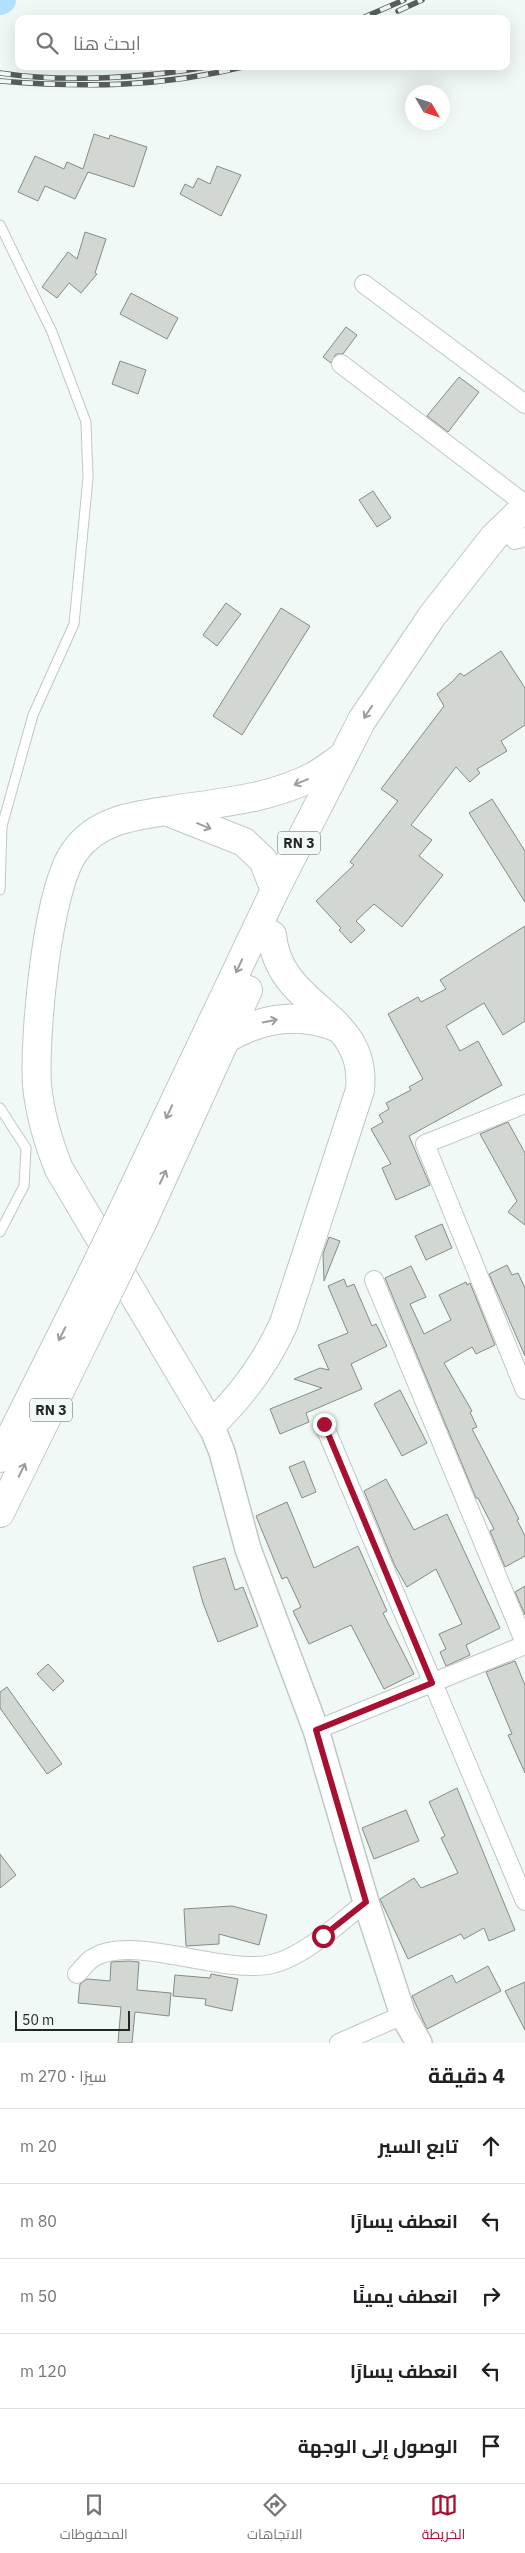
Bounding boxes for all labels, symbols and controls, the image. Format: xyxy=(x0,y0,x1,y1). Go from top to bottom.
search box xyxy=(15,15,510,70)
icon: search xyxy=(33,29,61,57)
text: ابحث هنا xyxy=(73,31,141,55)
north arrow xyxy=(405,85,450,130)
one-way arrow xyxy=(363,704,373,718)
one-way arrow xyxy=(294,777,309,787)
one-way arrow xyxy=(197,823,212,832)
road number: RN 3 xyxy=(278,831,320,854)
one-way arrow xyxy=(234,958,243,973)
one-way arrow xyxy=(262,1015,278,1025)
one-way arrow xyxy=(164,1105,174,1120)
one-way arrow xyxy=(158,1169,168,1184)
one-way arrow xyxy=(57,1326,67,1341)
road number: RN 3 xyxy=(30,1398,72,1422)
route end xyxy=(313,1413,336,1436)
one-way arrow xyxy=(18,1463,27,1478)
route start xyxy=(312,1925,335,1948)
scale bar xyxy=(15,2008,130,2031)
text: 50 m xyxy=(22,2011,54,2029)
text: 4 دقيقة xyxy=(428,2061,505,2089)
text: سيرًا · 270 m xyxy=(20,2066,106,2086)
icon: ahead xyxy=(477,2132,505,2160)
text: تابع السير xyxy=(378,2134,458,2158)
text: 20 m xyxy=(20,2136,57,2156)
icon: left xyxy=(477,2207,505,2235)
text: انعطف يسارًا xyxy=(350,2209,458,2233)
text: 80 m xyxy=(20,2211,57,2231)
icon: right xyxy=(477,2282,505,2310)
text: انعطف يمينًا xyxy=(352,2284,458,2308)
text: 50 m xyxy=(20,2286,57,2306)
icon: left xyxy=(477,2357,505,2385)
text: انعطف يسارًا xyxy=(350,2359,458,2383)
text: 120 m xyxy=(20,2361,67,2381)
icon: arrive xyxy=(477,2432,505,2460)
text: الوصول إلى الوجهة xyxy=(298,2434,458,2458)
tab: المحفوظات xyxy=(60,2491,128,2547)
tab: الاتجاهات xyxy=(247,2491,302,2547)
tab: الخريطة xyxy=(422,2491,465,2547)

